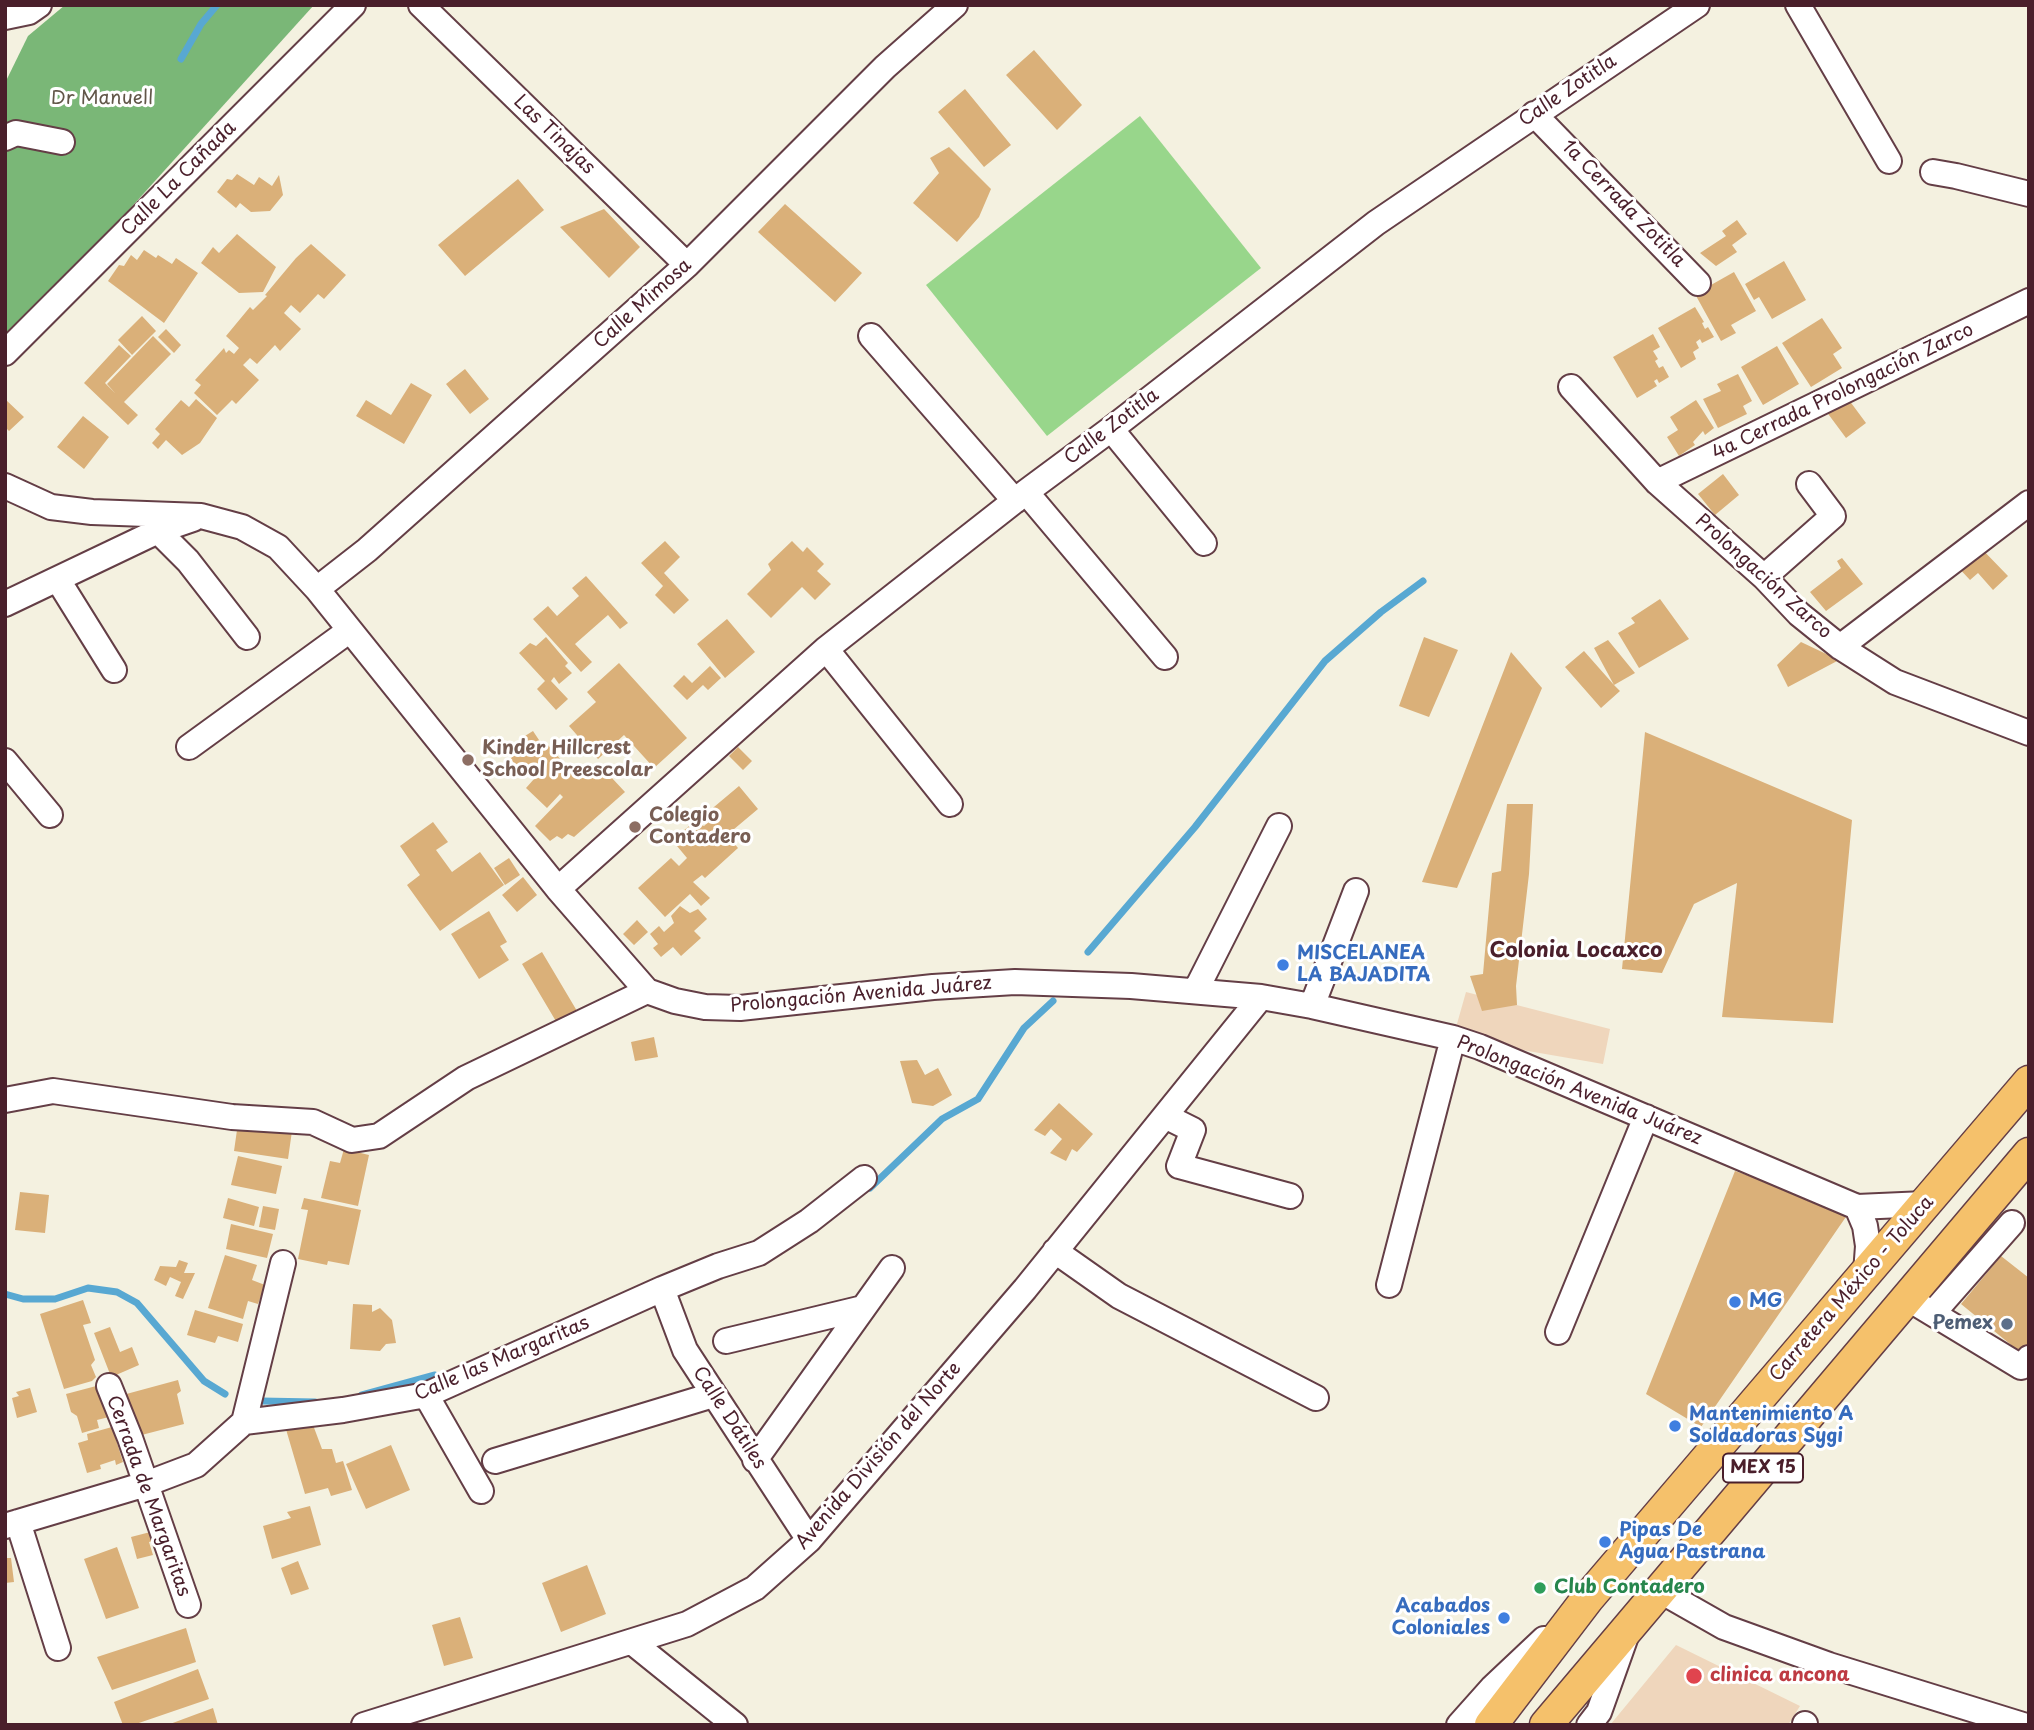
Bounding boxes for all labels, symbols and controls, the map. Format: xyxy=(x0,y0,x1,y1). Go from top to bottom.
street label: Calle Zotitla xyxy=(1515,50,1621,132)
park label: Dr Manuell xyxy=(51,88,153,110)
street label: Las Tinajas xyxy=(509,91,599,179)
street label: Calle La Cañada xyxy=(117,117,241,241)
street label: 1a Cerrada Zotitla xyxy=(1556,136,1690,272)
street label: Calle Mimosa xyxy=(589,254,697,354)
street label: 4a Cerrada Prolongación Zarco xyxy=(1709,319,1977,465)
street label: Calle Zotitla xyxy=(1060,384,1164,470)
street label: Prolongación Zarco xyxy=(1690,510,1836,644)
place label: Kinder Hillcrest School Preescolar xyxy=(482,738,653,782)
marker: Kinder Hillcrest School Preescolar xyxy=(460,752,476,768)
place label: Colegio Contadero xyxy=(649,805,751,849)
marker: Colegio Contadero xyxy=(627,819,643,835)
district label: Colonia Locaxco xyxy=(1489,938,1663,964)
place label: MISCELANEA LA BAJADITA xyxy=(1297,943,1430,987)
marker: MISCELANEA LA BAJADITA xyxy=(1275,957,1291,973)
street label: Prolongación Avenida Juárez xyxy=(729,972,993,1018)
street label: Prolongación Avenida Juárez xyxy=(1453,1031,1705,1151)
street label: Carretera México - Toluca xyxy=(1765,1191,1939,1387)
place label: MG xyxy=(1749,1291,1782,1313)
marker: MG xyxy=(1727,1294,1743,1310)
street label: Calle las Margaritas xyxy=(411,1312,593,1406)
place label: Pemex xyxy=(1932,1313,1993,1335)
marker: Pemex xyxy=(1999,1316,2015,1332)
street label: Avenida División del Norte xyxy=(791,1358,967,1554)
street label: Calle Dátiles xyxy=(687,1362,771,1474)
street label: Cerrada de Margaritas xyxy=(101,1392,195,1600)
place label: Mantenimiento A Soldadoras Sygi xyxy=(1689,1404,1853,1448)
marker: Mantenimiento A Soldadoras Sygi xyxy=(1667,1418,1683,1434)
road number: MEX 15 xyxy=(1723,1454,1803,1483)
place label: Pipas De Agua Pastrana xyxy=(1619,1520,1765,1564)
marker: Pipas De Agua Pastrana xyxy=(1597,1534,1613,1550)
place label: Club Contadero xyxy=(1554,1577,1705,1599)
marker: Club Contadero xyxy=(1532,1580,1548,1596)
place label: Acabados Coloniales xyxy=(1391,1596,1490,1640)
marker: Acabados Coloniales xyxy=(1496,1610,1512,1626)
place label: clinica ancona xyxy=(1710,1665,1850,1687)
marker: clinica ancona xyxy=(1684,1666,1704,1686)

